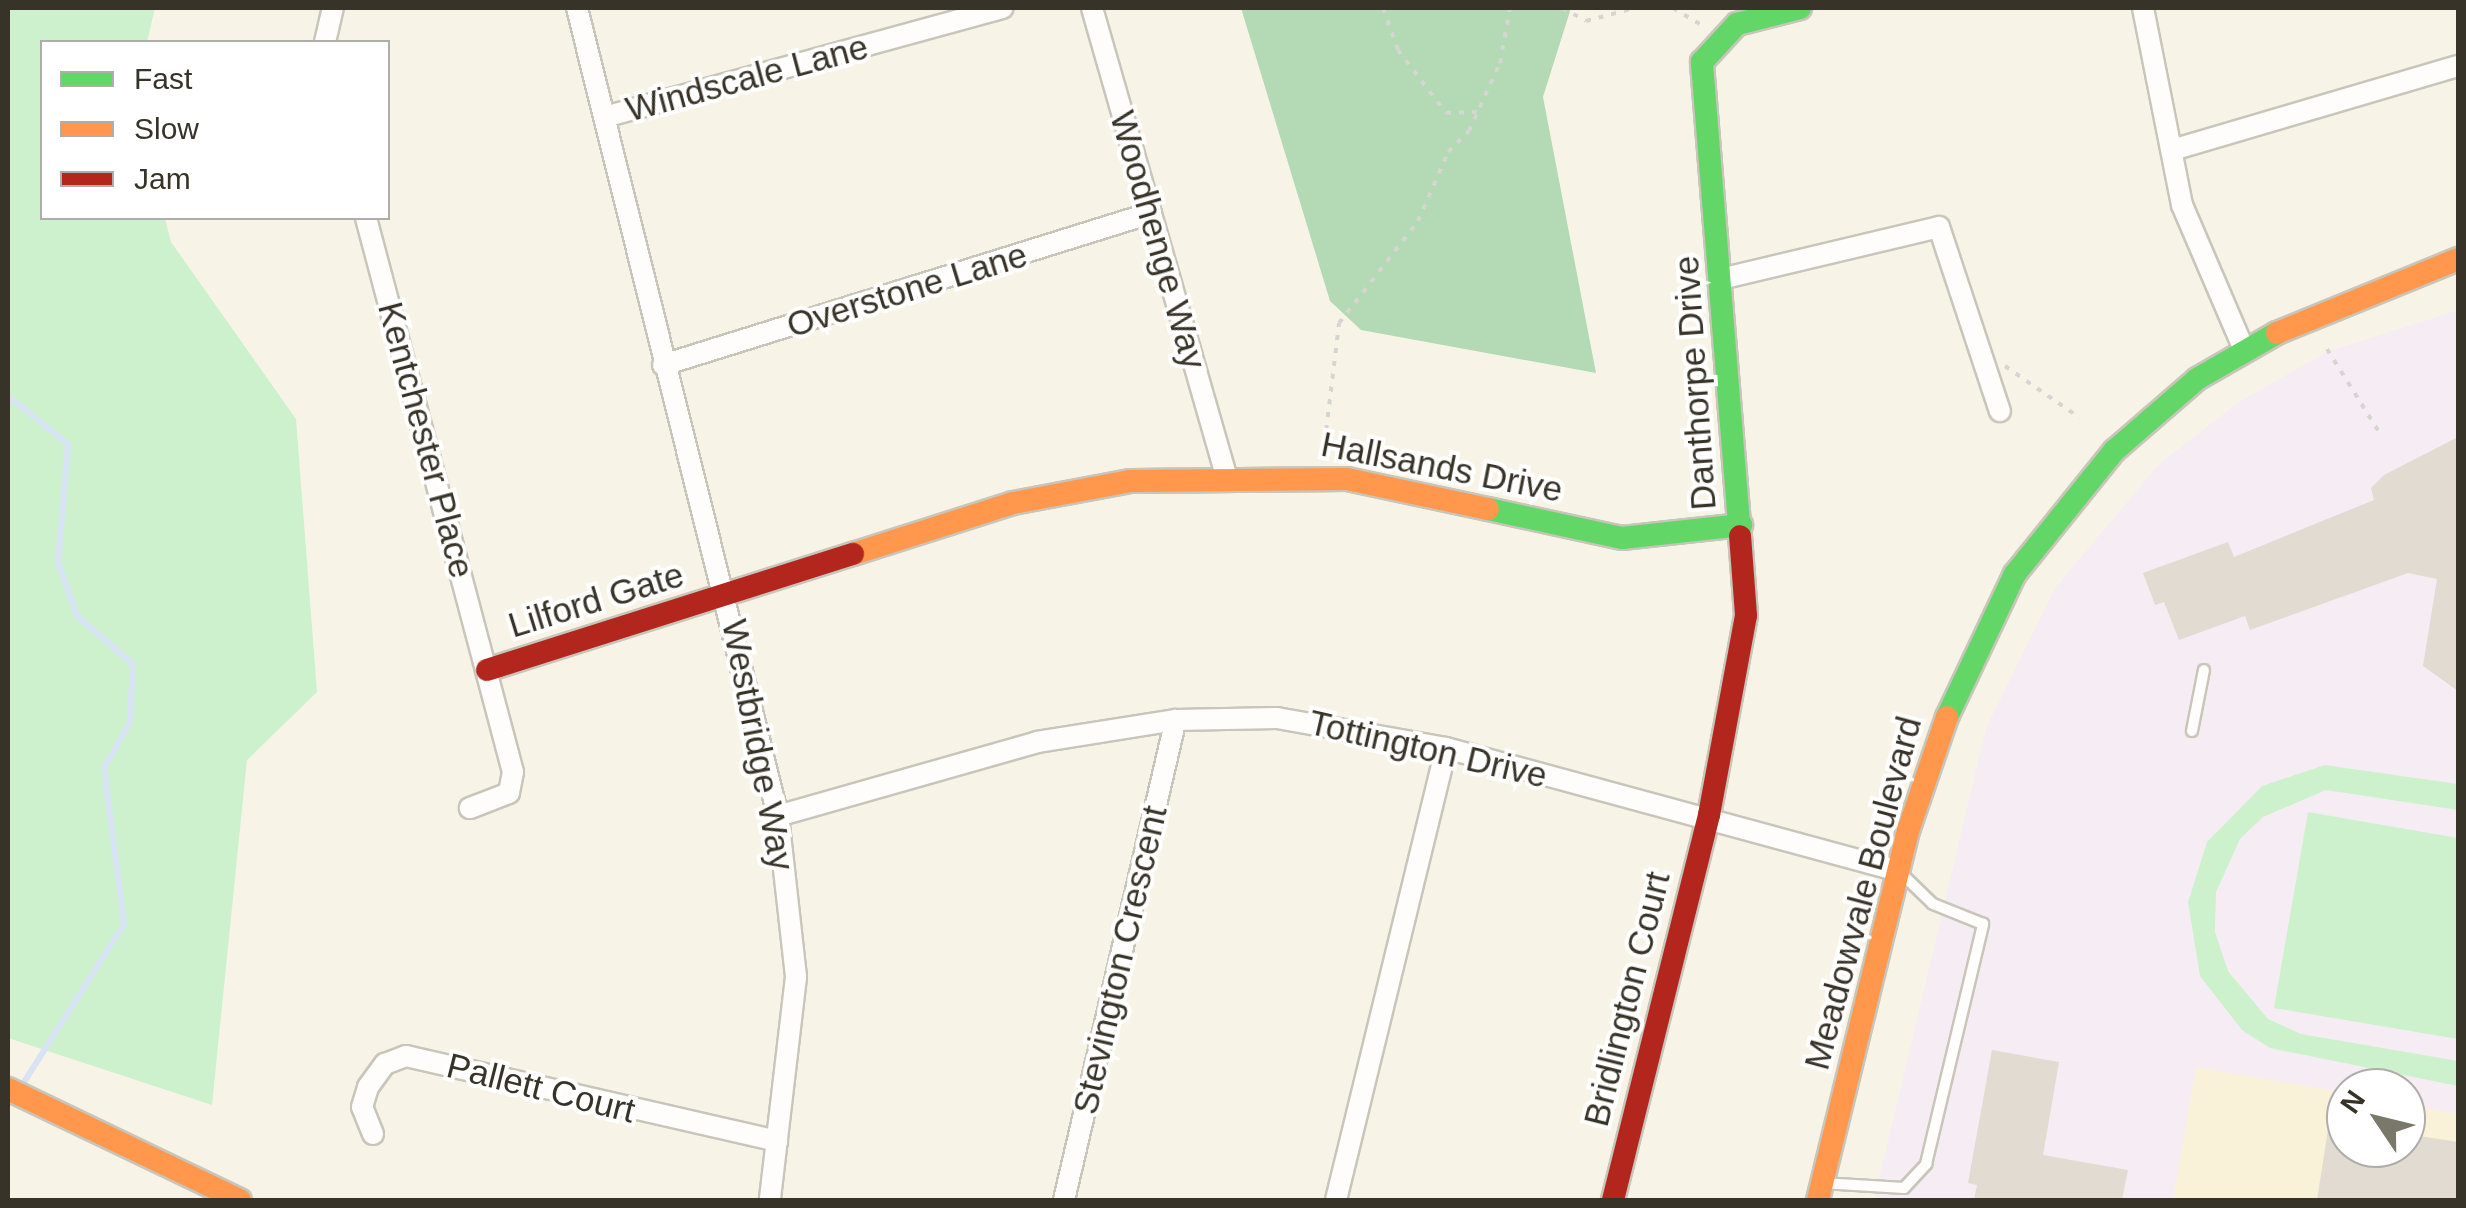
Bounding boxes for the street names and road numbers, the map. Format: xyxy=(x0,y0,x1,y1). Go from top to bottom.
street label: Windscale Lane xyxy=(621,25,873,131)
street label: Woodhenge Way xyxy=(1101,106,1215,374)
street label: Overstone Lane xyxy=(782,234,1032,346)
street label: Danthorpe Drive xyxy=(1665,254,1725,512)
street label: Kentchester Place xyxy=(369,297,483,583)
street label: Hallsands Drive xyxy=(1318,423,1566,511)
street label: Lilford Gate xyxy=(503,553,689,647)
street label: Westbridge Way xyxy=(713,616,803,874)
street label: Tottington Drive xyxy=(1305,701,1551,797)
street label: Meadowvale Boulevard xyxy=(1796,712,1930,1074)
street label: Stevington Crescent xyxy=(1064,802,1176,1118)
street label: Bridlington Court xyxy=(1575,867,1679,1131)
street label: Pallett Court xyxy=(442,1044,640,1132)

